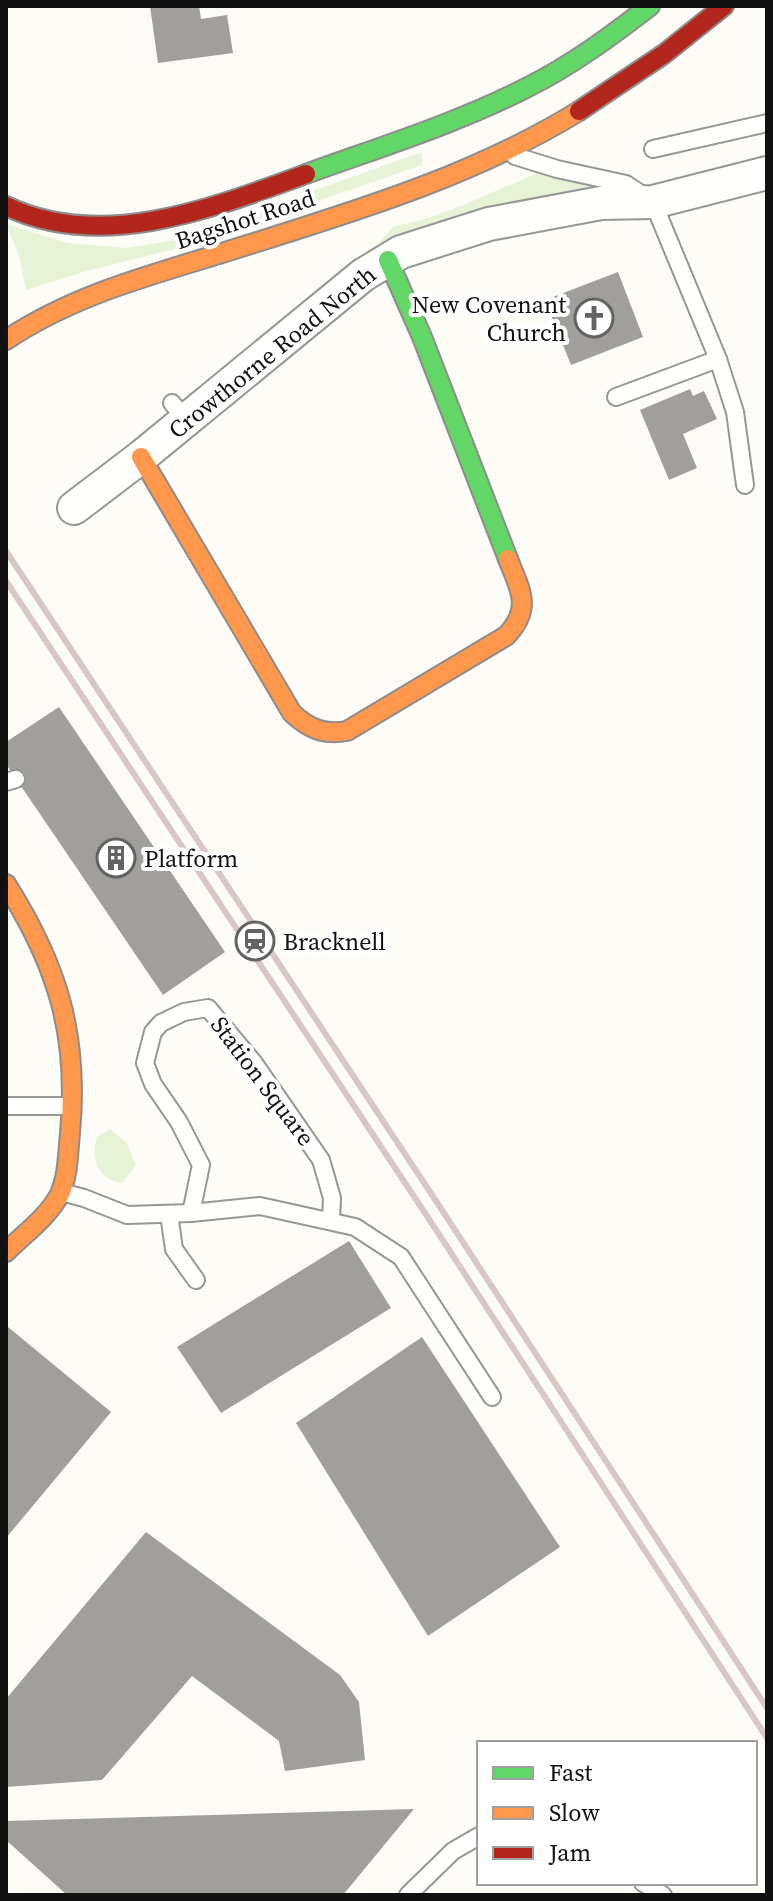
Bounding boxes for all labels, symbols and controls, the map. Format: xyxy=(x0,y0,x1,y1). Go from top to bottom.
street label: Bagshot Road xyxy=(171,181,319,257)
street label: Crowthorne Road North xyxy=(161,258,383,446)
place label: New Covenant Church xyxy=(412,288,566,349)
church icon: New Covenant Church xyxy=(573,297,615,339)
building icon: Platform xyxy=(95,837,137,879)
place label: Platform xyxy=(144,842,238,875)
station icon: Bracknell xyxy=(234,920,276,962)
place label: Bracknell xyxy=(283,925,386,958)
street label: Station Square xyxy=(203,1009,323,1153)
legend xyxy=(477,1741,757,1885)
text: Fast xyxy=(549,1756,593,1789)
text: Slow xyxy=(549,1796,600,1829)
text: Jam xyxy=(548,1836,591,1869)

